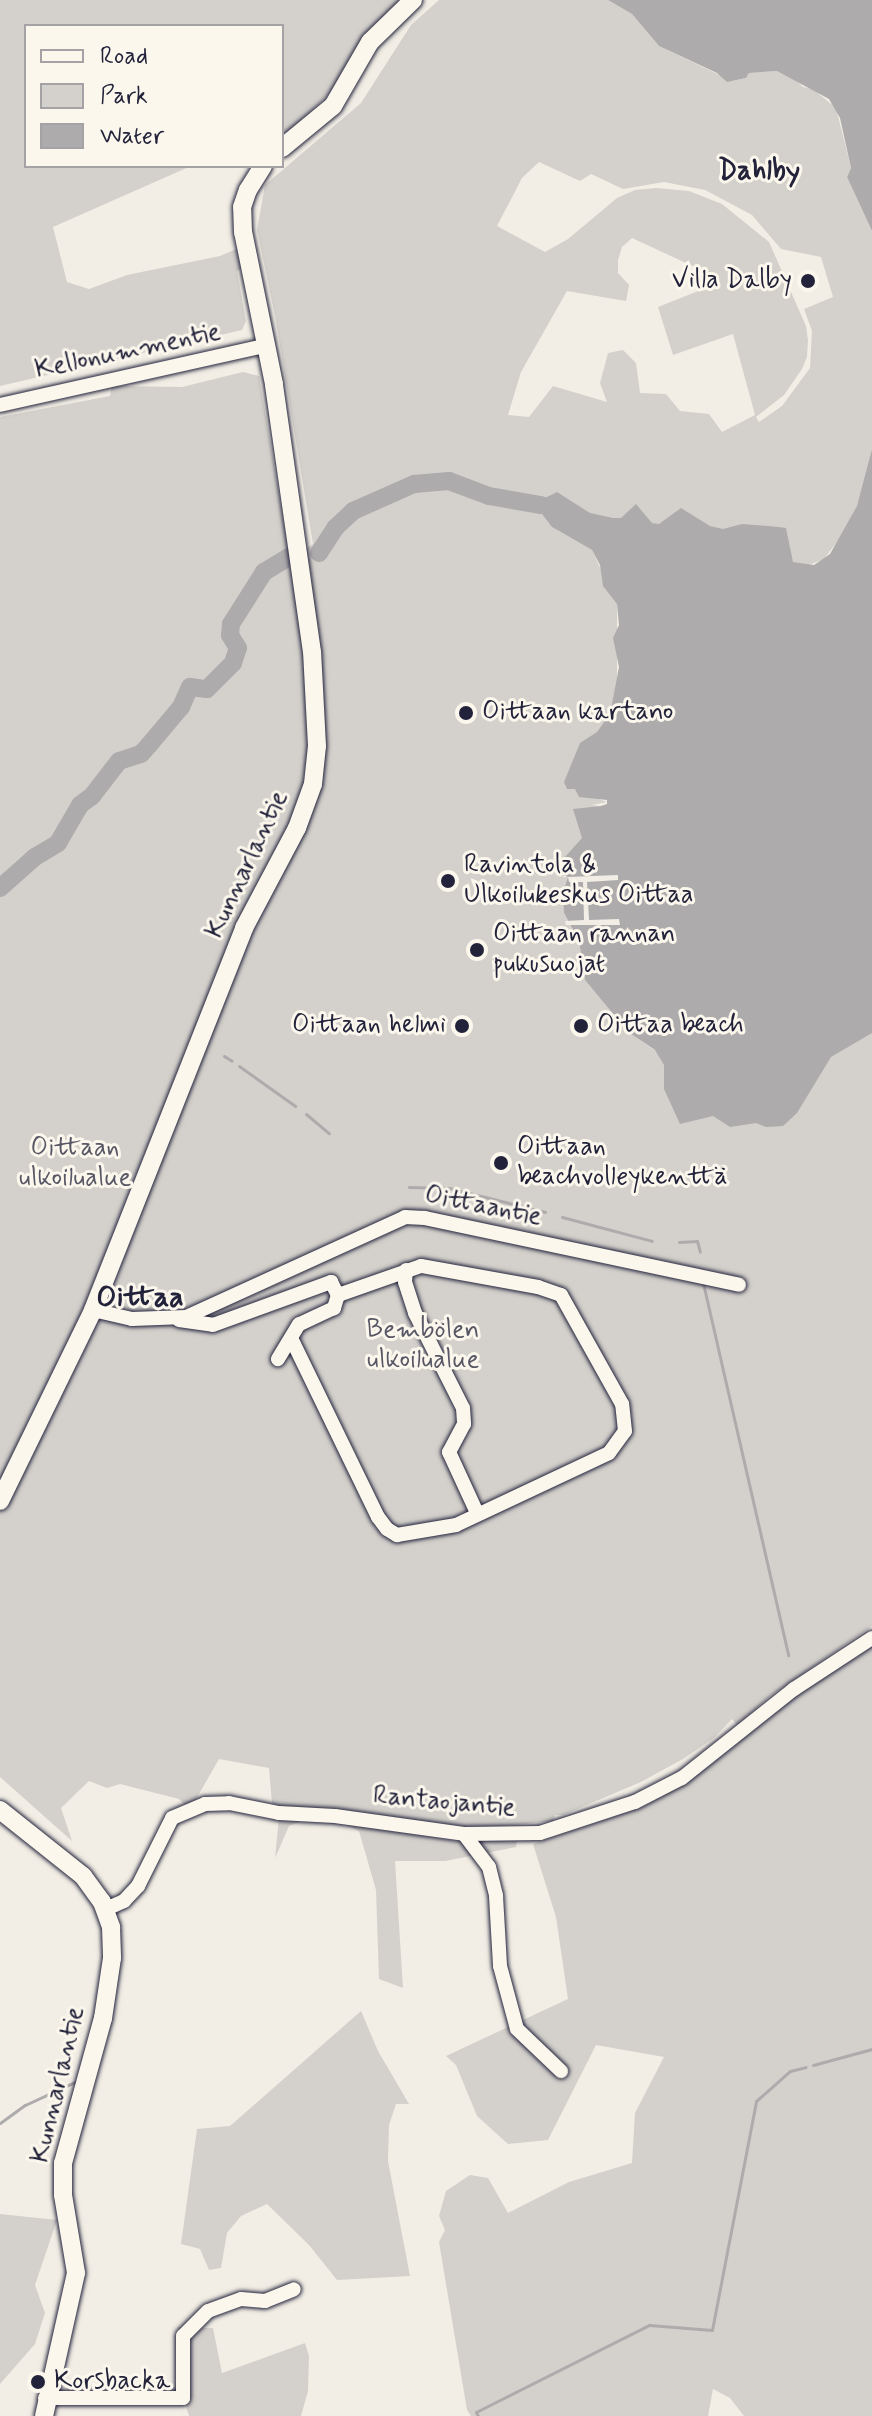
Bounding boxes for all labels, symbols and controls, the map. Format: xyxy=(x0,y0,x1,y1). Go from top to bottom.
legend xyxy=(24,24,284,168)
text: Road xyxy=(100,41,148,72)
text: Park xyxy=(100,81,148,112)
text: Water xyxy=(100,121,164,152)
district label: Dahlby xyxy=(718,155,800,189)
place label: Villa Dalby xyxy=(674,265,792,297)
marker: Villa Dalby xyxy=(799,272,817,290)
street label: Kellonummentie xyxy=(32,317,224,387)
place label: Oittaan kartano xyxy=(482,697,663,729)
marker: Oittaan kartano xyxy=(457,704,475,722)
street label: Kunnarlantie xyxy=(200,786,296,944)
place label: Ravintola & Ulkoilukeskus Oittaa xyxy=(464,850,694,912)
marker: Ravintola & Ulkoilukeskus Oittaa xyxy=(439,872,457,890)
place label: Oittaan rannan pukusuojat xyxy=(493,919,672,980)
marker: Oittaan rannan pukusuojat xyxy=(468,941,486,959)
place label: Oittaan helmi xyxy=(284,1010,446,1042)
place label: Oittaa beach xyxy=(597,1010,744,1042)
marker: Oittaan helmi xyxy=(453,1017,471,1035)
marker: Oittaa beach xyxy=(572,1017,590,1035)
place label: Oittaan beachvolleykenttä xyxy=(517,1132,728,1194)
park label: Oittaan ulkoilualue xyxy=(19,1133,131,1194)
marker: Oittaan beachvolleykenttä xyxy=(492,1154,510,1172)
street label: Oittaantie xyxy=(422,1180,544,1234)
district label: Oittaa xyxy=(96,1280,184,1316)
park label: Bembölen ulkoilualue xyxy=(366,1315,480,1376)
street label: Rantaojantie xyxy=(372,1781,516,1825)
street label: Kunnarlantie xyxy=(26,2004,92,2166)
place label: Korsbacka xyxy=(54,2366,170,2398)
marker: Korsbacka xyxy=(29,2373,47,2391)

